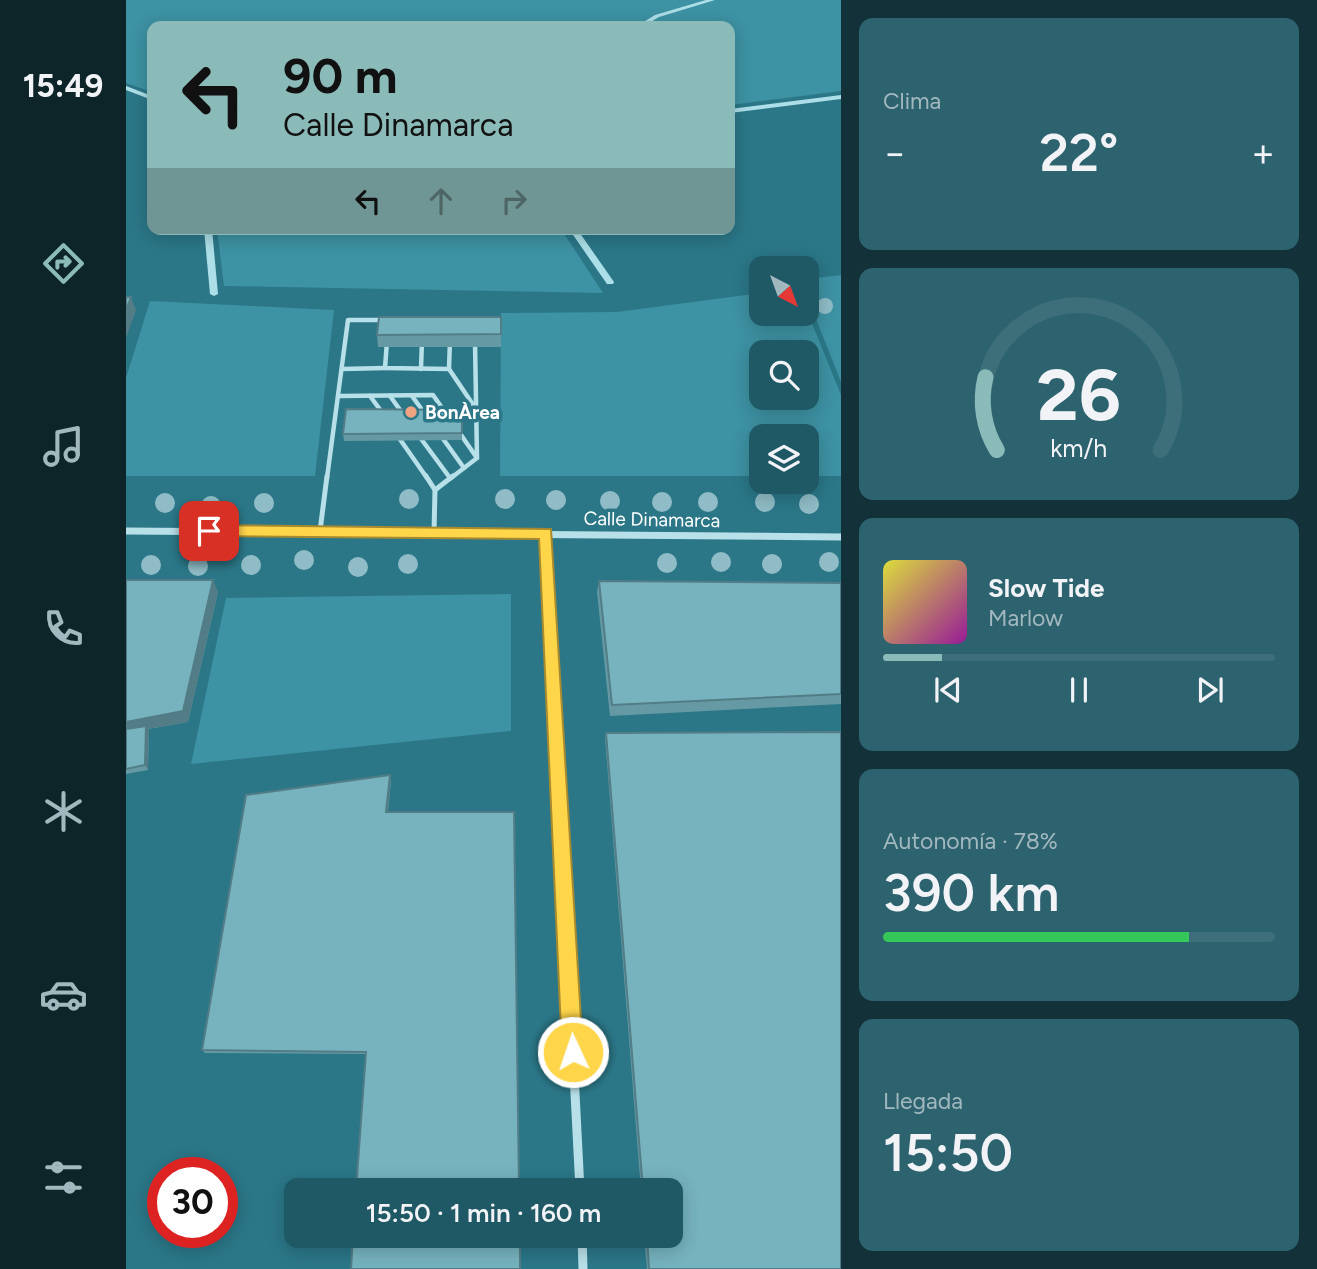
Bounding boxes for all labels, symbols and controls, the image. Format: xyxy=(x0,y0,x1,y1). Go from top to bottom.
text: 90 m xyxy=(283,46,398,105)
icon: left xyxy=(168,49,259,140)
text: 15:49 xyxy=(23,67,103,105)
text: Clima xyxy=(883,87,941,115)
text: Calle Dinamarca xyxy=(283,106,513,144)
text: 22° xyxy=(1040,122,1118,184)
text: − xyxy=(883,130,907,176)
text: + xyxy=(1251,130,1275,176)
icon: left xyxy=(349,182,387,220)
icon: ahead xyxy=(422,182,460,220)
icon: right xyxy=(495,182,533,220)
icon: directions xyxy=(39,239,88,288)
north arrow xyxy=(749,256,819,326)
map controls xyxy=(749,256,819,494)
button: search xyxy=(749,340,819,410)
text: 26 xyxy=(1037,352,1121,439)
place label: BonÀrea xyxy=(425,401,500,424)
marker: BonÀrea xyxy=(403,404,419,420)
icon: music xyxy=(39,422,88,471)
button: layers xyxy=(749,424,819,494)
text: km/h xyxy=(1050,433,1108,463)
pin xyxy=(179,501,239,561)
street label: Calle Dinamarca xyxy=(583,507,721,532)
icon: arrive xyxy=(190,512,228,550)
text: Slow Tide xyxy=(988,572,1104,604)
icon: phone xyxy=(39,604,88,653)
text: Marlow xyxy=(988,604,1063,632)
icon: previous xyxy=(929,671,967,709)
icon: pause xyxy=(1060,671,1098,709)
icon: next xyxy=(1191,671,1229,709)
icon: climate xyxy=(39,787,88,836)
text: Autonomía · 78% xyxy=(883,827,1058,855)
text: 390 km xyxy=(883,862,1059,924)
icon: car xyxy=(39,970,88,1019)
position arrow xyxy=(536,1015,610,1089)
text: Llegada xyxy=(883,1087,963,1115)
text: 15:50 xyxy=(883,1122,1013,1184)
icon: filters xyxy=(39,1153,88,1202)
speed limit sign: 30 xyxy=(147,1157,238,1248)
text: 15:50 · 1 min · 160 m xyxy=(366,1197,601,1229)

